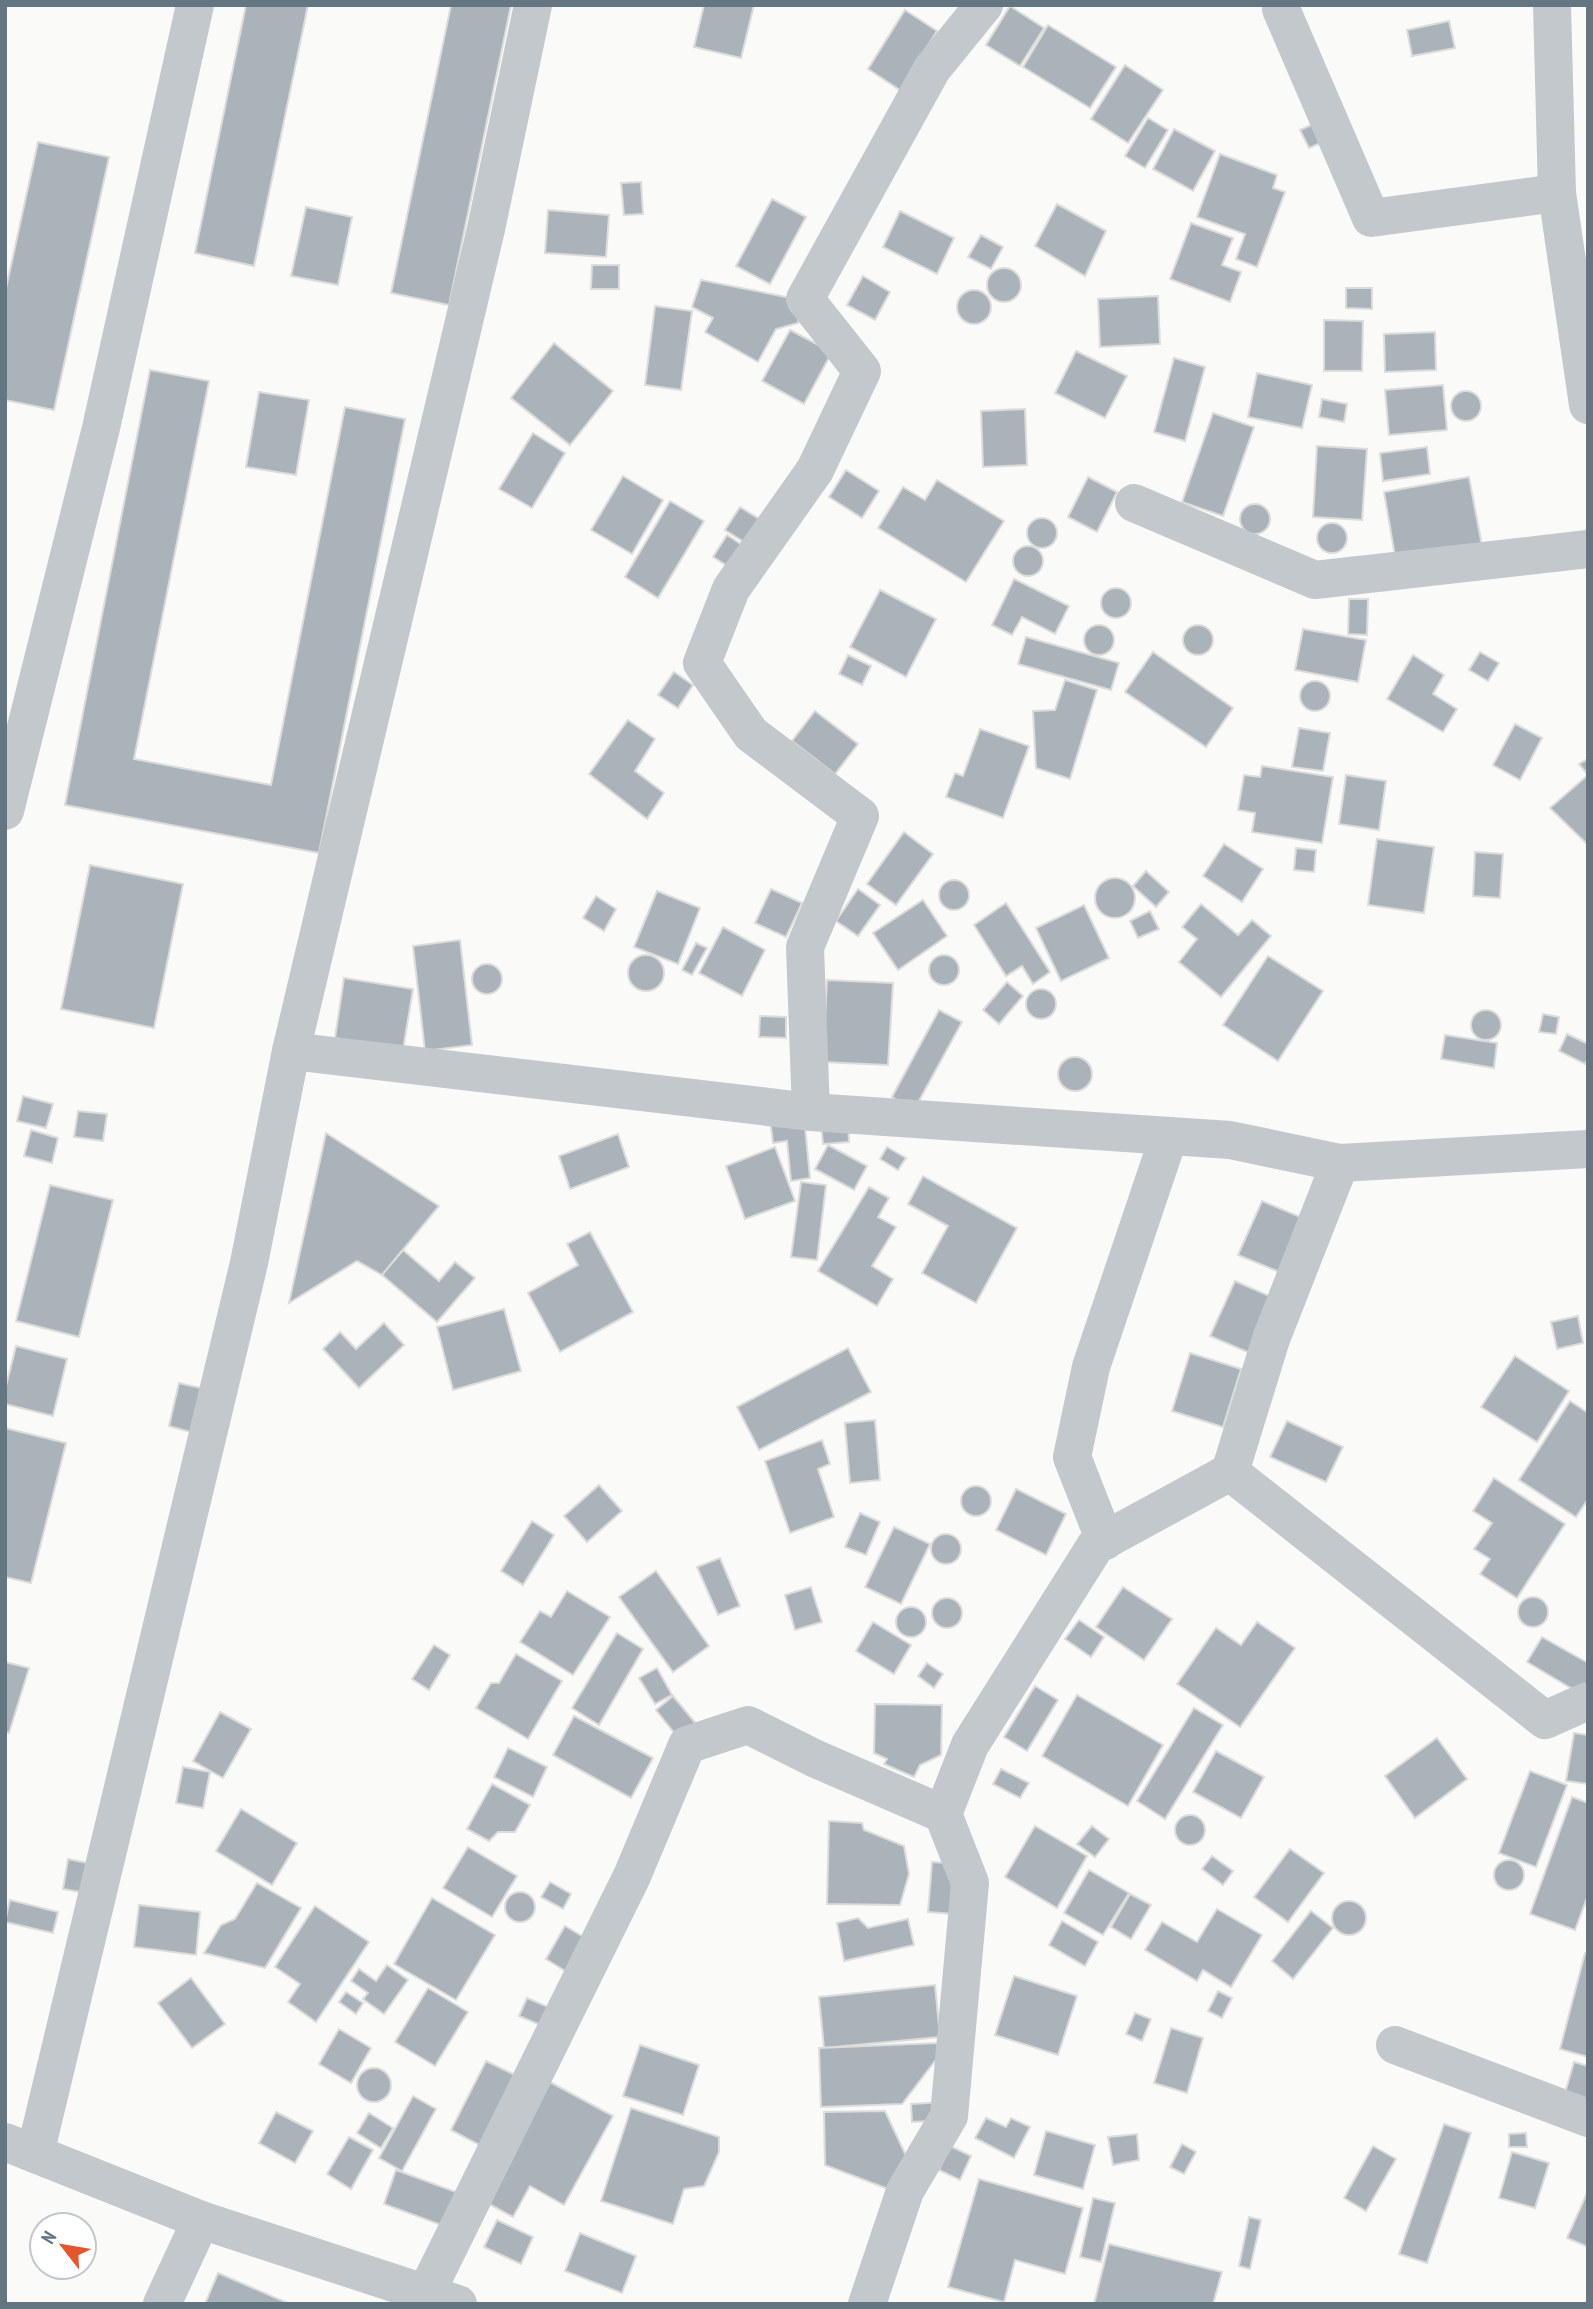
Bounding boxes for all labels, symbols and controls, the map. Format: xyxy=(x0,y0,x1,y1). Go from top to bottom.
north arrow xyxy=(28,2211,98,2281)
text: N xyxy=(35,2227,61,2248)

